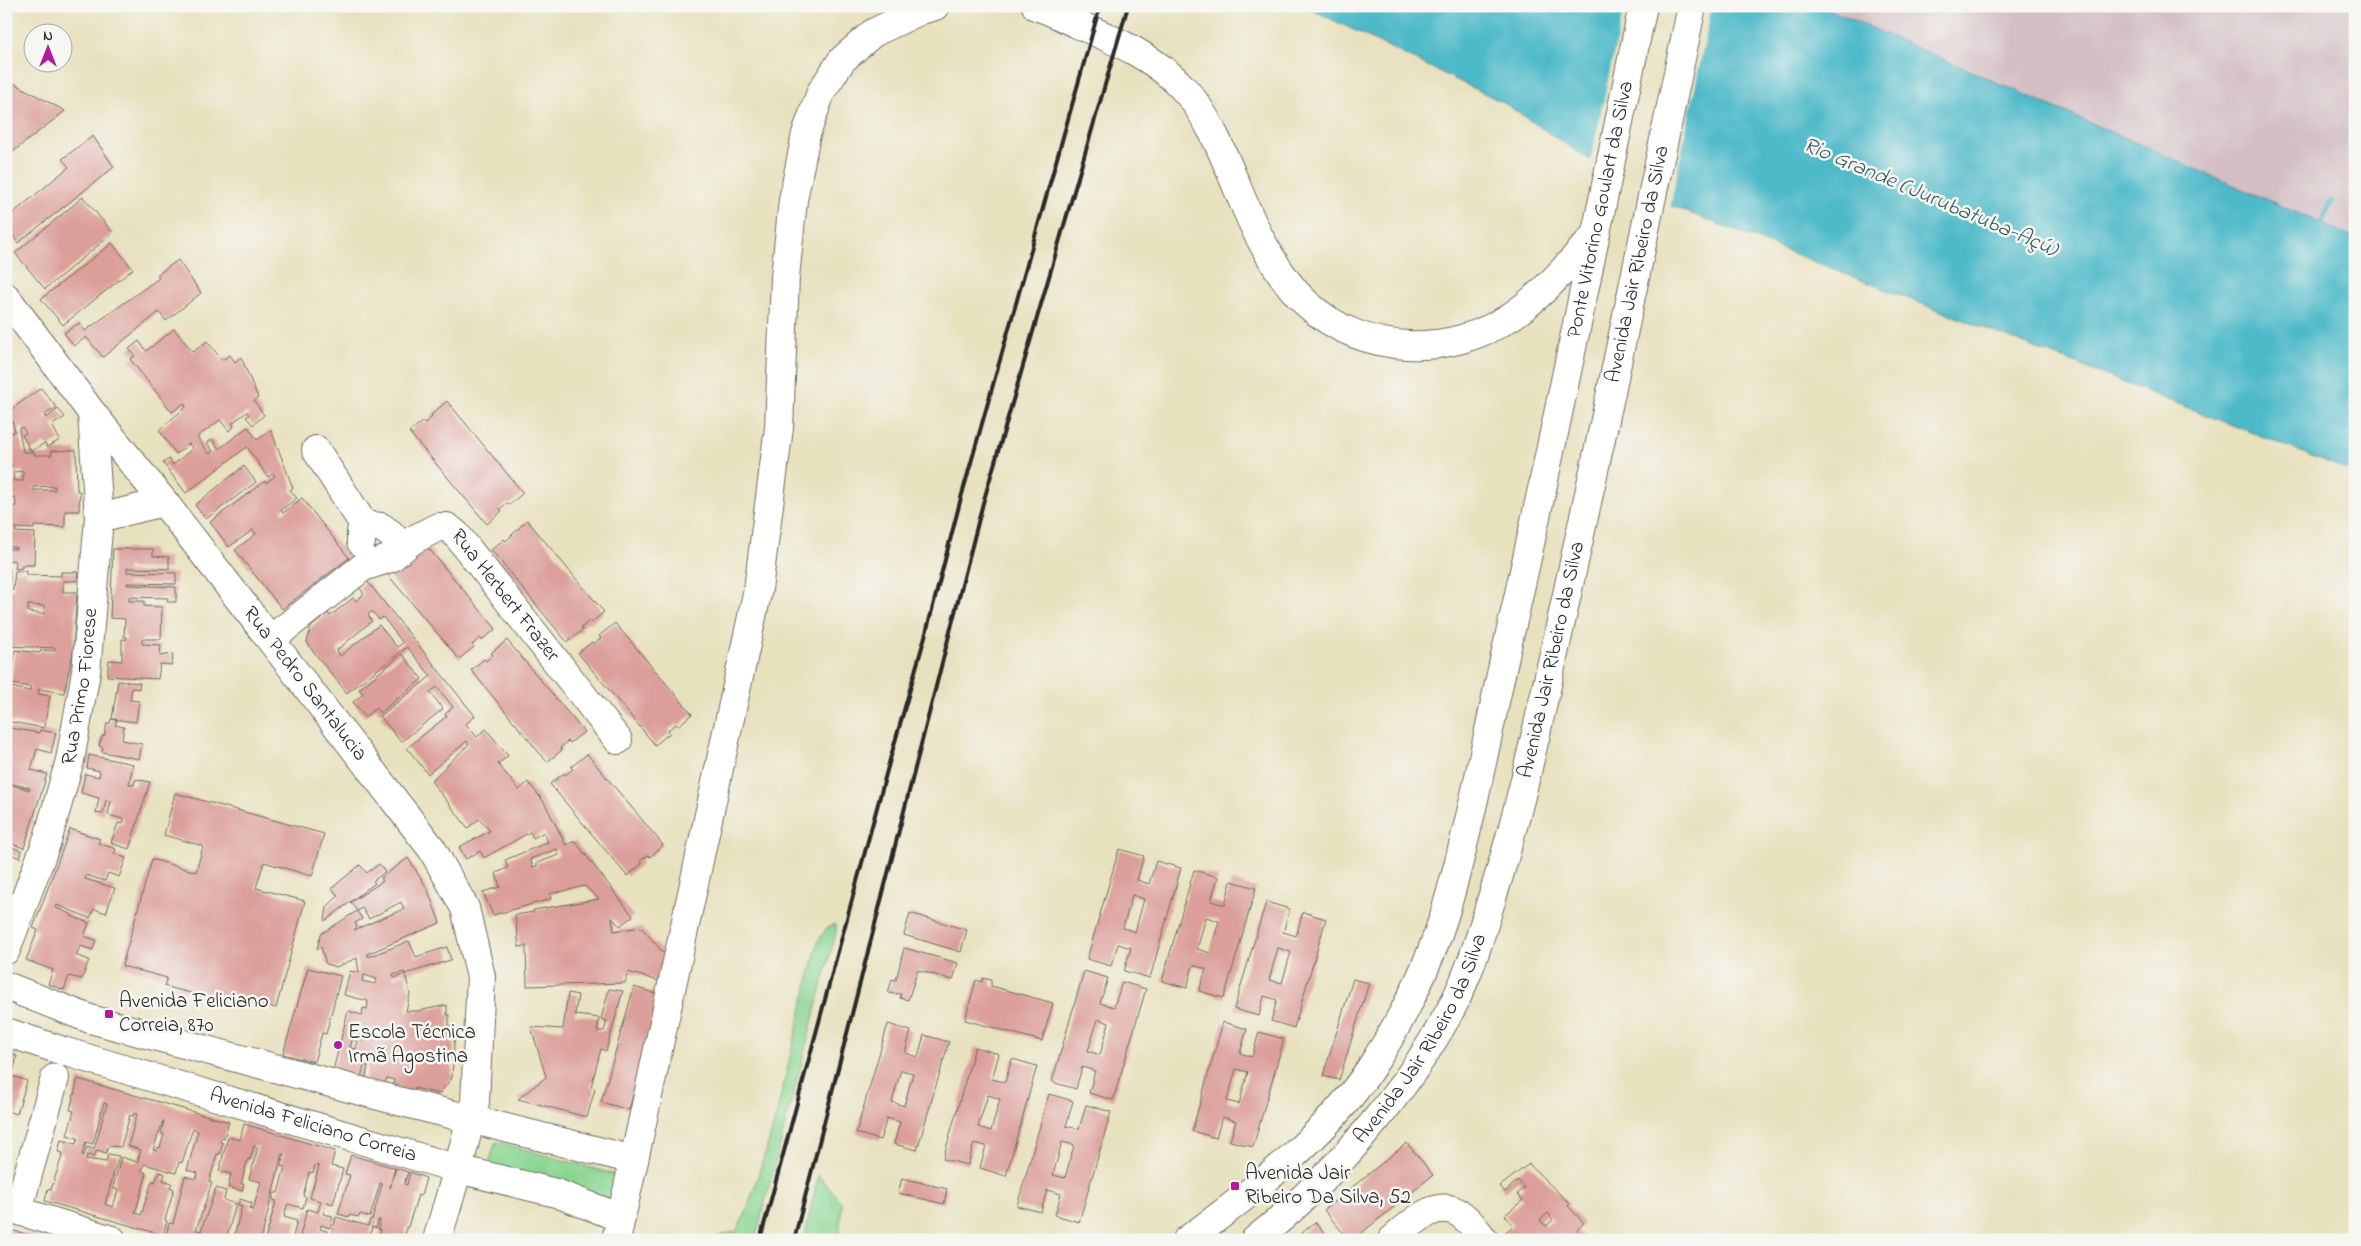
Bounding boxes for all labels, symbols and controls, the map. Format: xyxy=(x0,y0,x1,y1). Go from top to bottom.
north arrow xyxy=(22,22,72,72)
text: N xyxy=(43,26,53,47)
street label: Ponte Vitorino Goulart da Silva xyxy=(1560,78,1642,341)
water label: Rio Grande (Jurubatuba-Açú) xyxy=(1798,130,2064,267)
street label: Avenida Jair Ribeiro da Silva xyxy=(1598,143,1678,386)
street label: Rua Herbert Frazer xyxy=(443,523,567,669)
street label: Avenida Jair Ribeiro da Silva xyxy=(1511,539,1593,781)
street label: Rua Pedro Santalucia xyxy=(235,600,374,768)
street label: Rua Primo Fiorese xyxy=(54,606,106,767)
street label: Avenida Jair Ribeiro da Silva xyxy=(1347,930,1495,1151)
place label: Avenida Feliciano Correia, 870 xyxy=(119,987,269,1041)
marker: Avenida Feliciano Correia, 870 xyxy=(103,1008,115,1020)
place label: Escola Técnica Irmã Agostina xyxy=(348,1018,476,1074)
marker: Escola Técnica Irmã Agostina xyxy=(332,1039,344,1051)
street label: Avenida Feliciano Correia xyxy=(206,1081,420,1171)
place label: Avenida Jair Ribeiro Da Silva, 52 xyxy=(1245,1159,1411,1213)
marker: Avenida Jair Ribeiro Da Silva, 52 xyxy=(1229,1180,1241,1192)

